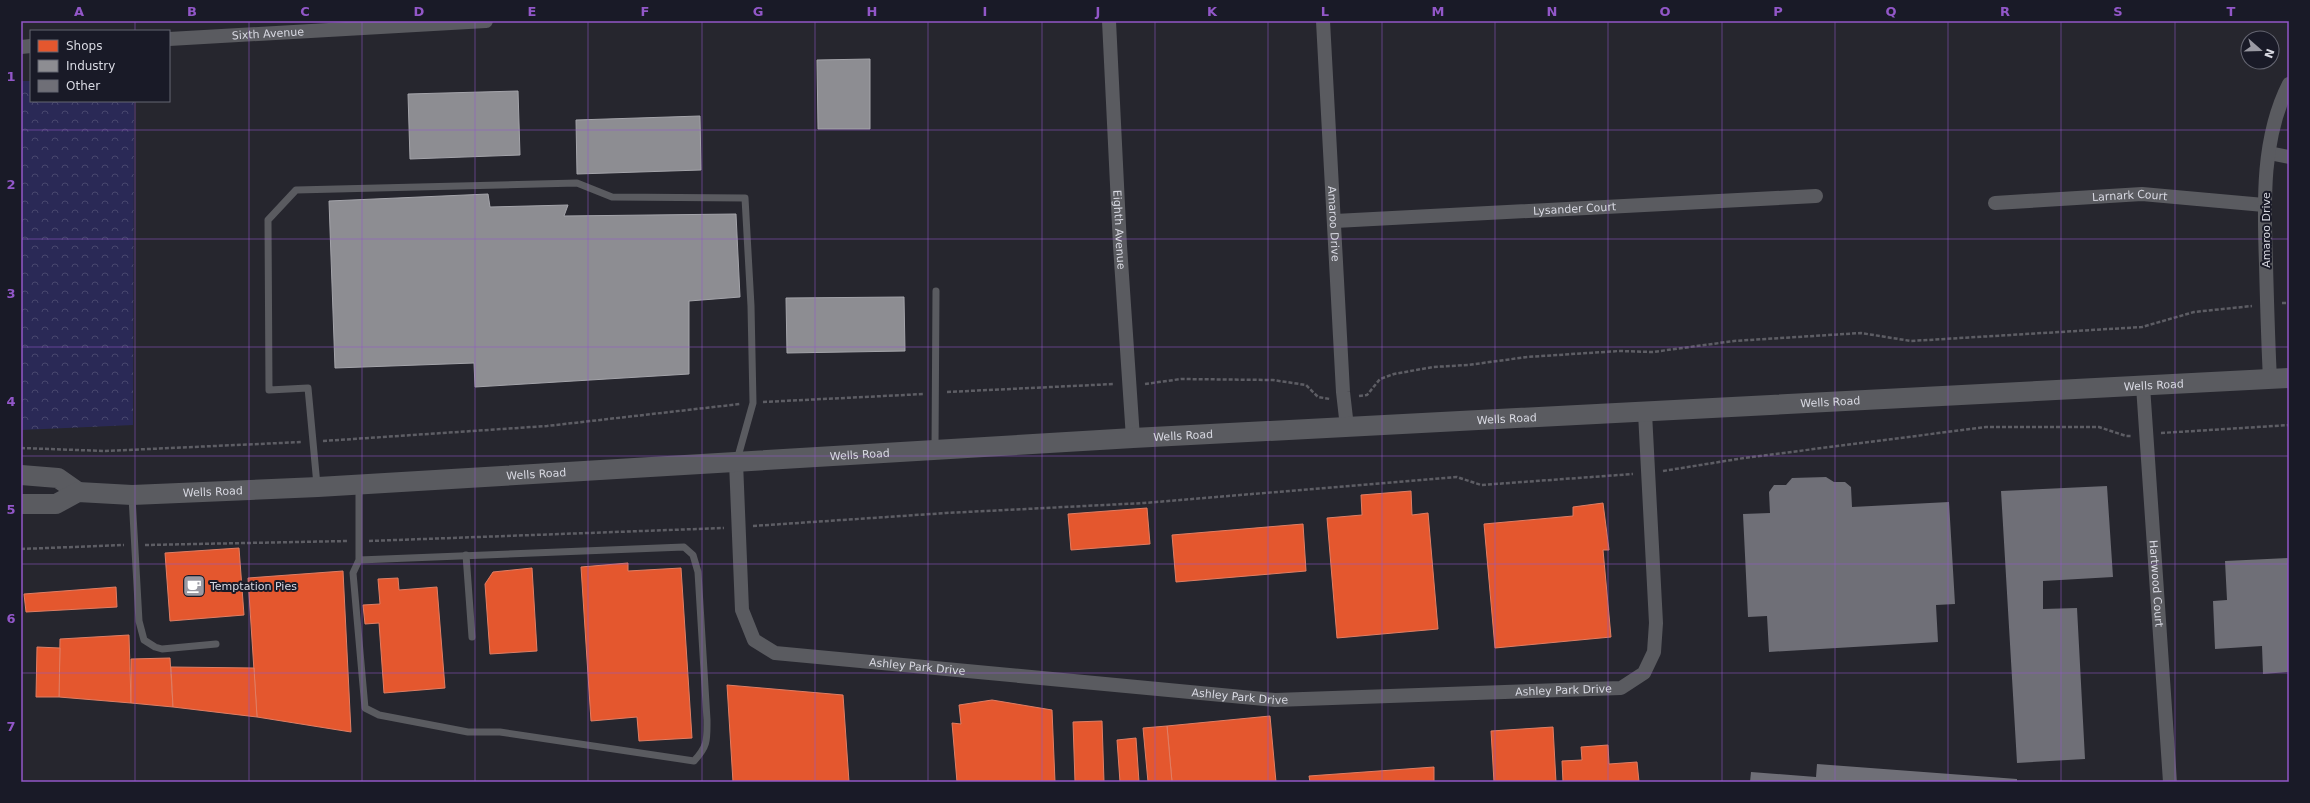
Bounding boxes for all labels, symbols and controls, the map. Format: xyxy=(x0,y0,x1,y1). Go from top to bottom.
text: A xyxy=(74,4,84,19)
text: B xyxy=(187,4,197,19)
text: C xyxy=(300,4,310,19)
text: D xyxy=(414,4,425,19)
text: E xyxy=(528,4,536,19)
text: F xyxy=(641,4,649,19)
text: G xyxy=(753,4,763,19)
text: H xyxy=(867,4,877,19)
text: I xyxy=(983,4,987,19)
text: J xyxy=(1095,4,1100,19)
text: K xyxy=(1207,4,1218,19)
text: L xyxy=(1321,4,1329,19)
text: M xyxy=(1432,4,1444,19)
text: N xyxy=(1547,4,1557,19)
text: O xyxy=(1659,4,1671,19)
text: P xyxy=(1773,4,1783,19)
text: Q xyxy=(1885,4,1897,19)
text: R xyxy=(2000,4,2010,19)
text: S xyxy=(2113,4,2123,19)
text: T xyxy=(2227,4,2236,19)
street label: Sixth Avenue xyxy=(231,25,305,42)
legend xyxy=(30,30,170,102)
north arrow xyxy=(2240,30,2280,70)
text: Shops xyxy=(66,39,102,53)
text: N xyxy=(2261,47,2277,60)
text: Industry xyxy=(66,59,115,73)
text: 1 xyxy=(6,69,16,84)
text: Other xyxy=(66,79,100,93)
text: 2 xyxy=(6,177,16,192)
street label: Amaroo Drive xyxy=(1325,186,1342,262)
street label: Larnark Court xyxy=(2092,188,2169,204)
street label: Eighth Avenue xyxy=(1110,190,1128,270)
street label: Amaroo Drive xyxy=(2260,192,2273,268)
street label: Lysander Court xyxy=(1533,200,1617,218)
text: 3 xyxy=(6,286,16,301)
street label: Wells Road xyxy=(2124,377,2184,394)
text: 4 xyxy=(6,394,16,409)
street label: Wells Road xyxy=(1800,394,1861,410)
street label: Wells Road xyxy=(1476,411,1537,427)
street label: Wells Road xyxy=(1153,428,1213,444)
street label: Wells Road xyxy=(829,447,890,463)
street label: Wells Road xyxy=(506,466,567,483)
street label: Wells Road xyxy=(183,484,243,500)
text: 5 xyxy=(6,502,16,517)
street label: Hartwood Court xyxy=(2147,540,2165,628)
cafe icon: Temptation Pies xyxy=(181,573,207,599)
place label: Temptation Pies xyxy=(209,580,297,593)
text: 6 xyxy=(6,611,16,626)
street label: Ashley Park Drive xyxy=(868,656,966,678)
street label: Ashley Park Drive xyxy=(1515,682,1612,699)
street label: Ashley Park Drive xyxy=(1191,686,1289,707)
text: 7 xyxy=(6,719,16,734)

